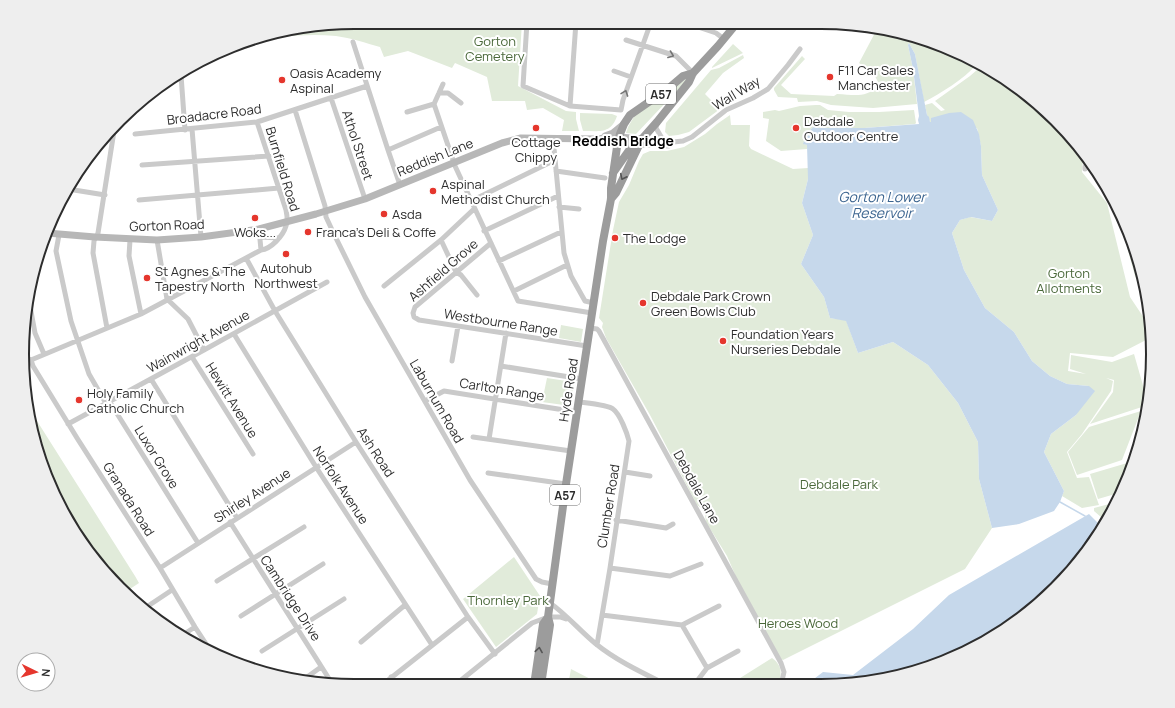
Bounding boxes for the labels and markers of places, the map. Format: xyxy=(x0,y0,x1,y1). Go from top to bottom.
place label: F11 Car Sales Manchester xyxy=(838,61,914,94)
place label: Oasis Academy Aspinal xyxy=(290,64,381,97)
marker: F11 Car Sales Manchester xyxy=(825,72,835,82)
marker: Oasis Academy Aspinal xyxy=(277,75,287,85)
place label: Debdale Outdoor Centre xyxy=(804,112,899,145)
marker: Cottage Chippy xyxy=(531,123,541,133)
marker: Debdale Outdoor Centre xyxy=(791,123,801,133)
place label: Cottage Chippy xyxy=(511,133,561,166)
place label: Aspinal Methodist Church xyxy=(441,175,550,208)
marker: Aspinal Methodist Church xyxy=(428,186,438,196)
place label: Asda xyxy=(392,205,422,223)
marker: Asda xyxy=(379,209,389,219)
marker: Woks... xyxy=(250,213,260,223)
place label: Woks... xyxy=(234,223,276,241)
place label: Franca's Deli & Coffe xyxy=(316,223,437,241)
marker: Franca's Deli & Coffe xyxy=(303,227,313,237)
place label: The Lodge xyxy=(623,229,686,247)
marker: The Lodge xyxy=(610,233,620,243)
marker: Autohub Northwest xyxy=(281,249,291,259)
place label: Autohub Northwest xyxy=(254,259,318,292)
place label: St Agnes & The Tapestry North xyxy=(155,262,246,295)
marker: St Agnes & The Tapestry North xyxy=(142,273,152,283)
place label: Debdale Park Crown Green Bowls Club xyxy=(651,287,771,320)
marker: Debdale Park Crown Green Bowls Club xyxy=(638,298,648,308)
place label: Foundation Years Nurseries Debdale xyxy=(731,325,841,358)
marker: Foundation Years Nurseries Debdale xyxy=(718,336,728,346)
place label: Holy Family Catholic Church xyxy=(87,384,184,417)
marker: Holy Family Catholic Church xyxy=(74,395,84,405)

